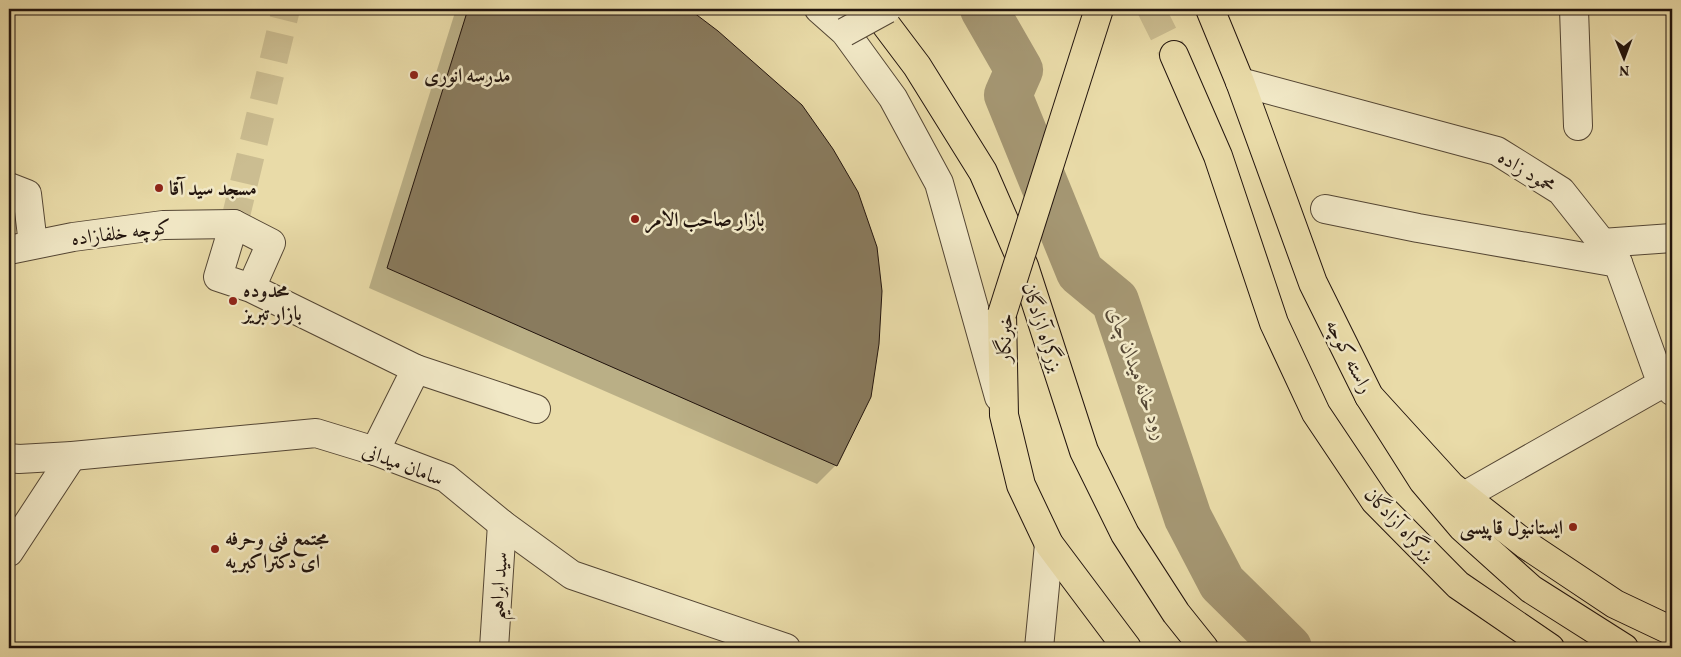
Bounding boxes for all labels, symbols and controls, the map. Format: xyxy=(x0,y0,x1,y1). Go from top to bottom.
north arrow xyxy=(1598,32,1648,82)
text: N xyxy=(1619,60,1629,79)
place label: مدرسه انوری xyxy=(424,63,510,91)
marker: مدرسه انوری xyxy=(408,69,420,81)
street label: محمود زاده xyxy=(1492,144,1560,201)
place label: مسجد سید آقا xyxy=(169,176,257,204)
marker: مسجد سید آقا xyxy=(153,182,165,194)
place label: بازار صاحب الامر xyxy=(645,207,765,235)
marker: بازار صاحب الامر xyxy=(629,213,641,225)
street label: کوچه خلفازاده xyxy=(70,214,173,254)
place label: محدوده بازار تبریز xyxy=(241,278,302,329)
street label: بزرگراه آزادگان xyxy=(1013,279,1070,377)
marker: محدوده بازار تبریز xyxy=(227,295,239,307)
water label: رود خانه میدان چای xyxy=(1099,303,1174,444)
street label: خبرنگار xyxy=(990,313,1021,365)
street label: راسته کوچه xyxy=(1318,315,1379,399)
street label: سامان میدانی xyxy=(358,438,447,494)
street label: بزرگراه آزادگان xyxy=(1357,481,1442,569)
place label: ایستانبول قاپیسی xyxy=(1459,515,1563,543)
marker: ایستانبول قاپیسی xyxy=(1567,521,1579,533)
place label: مجتمع فنی وحرفه ای دکتراکبریه xyxy=(225,526,329,577)
marker: مجتمع فنی وحرفه ای دکتراکبریه xyxy=(209,543,221,555)
street label: سید ابراهیم xyxy=(484,551,520,621)

